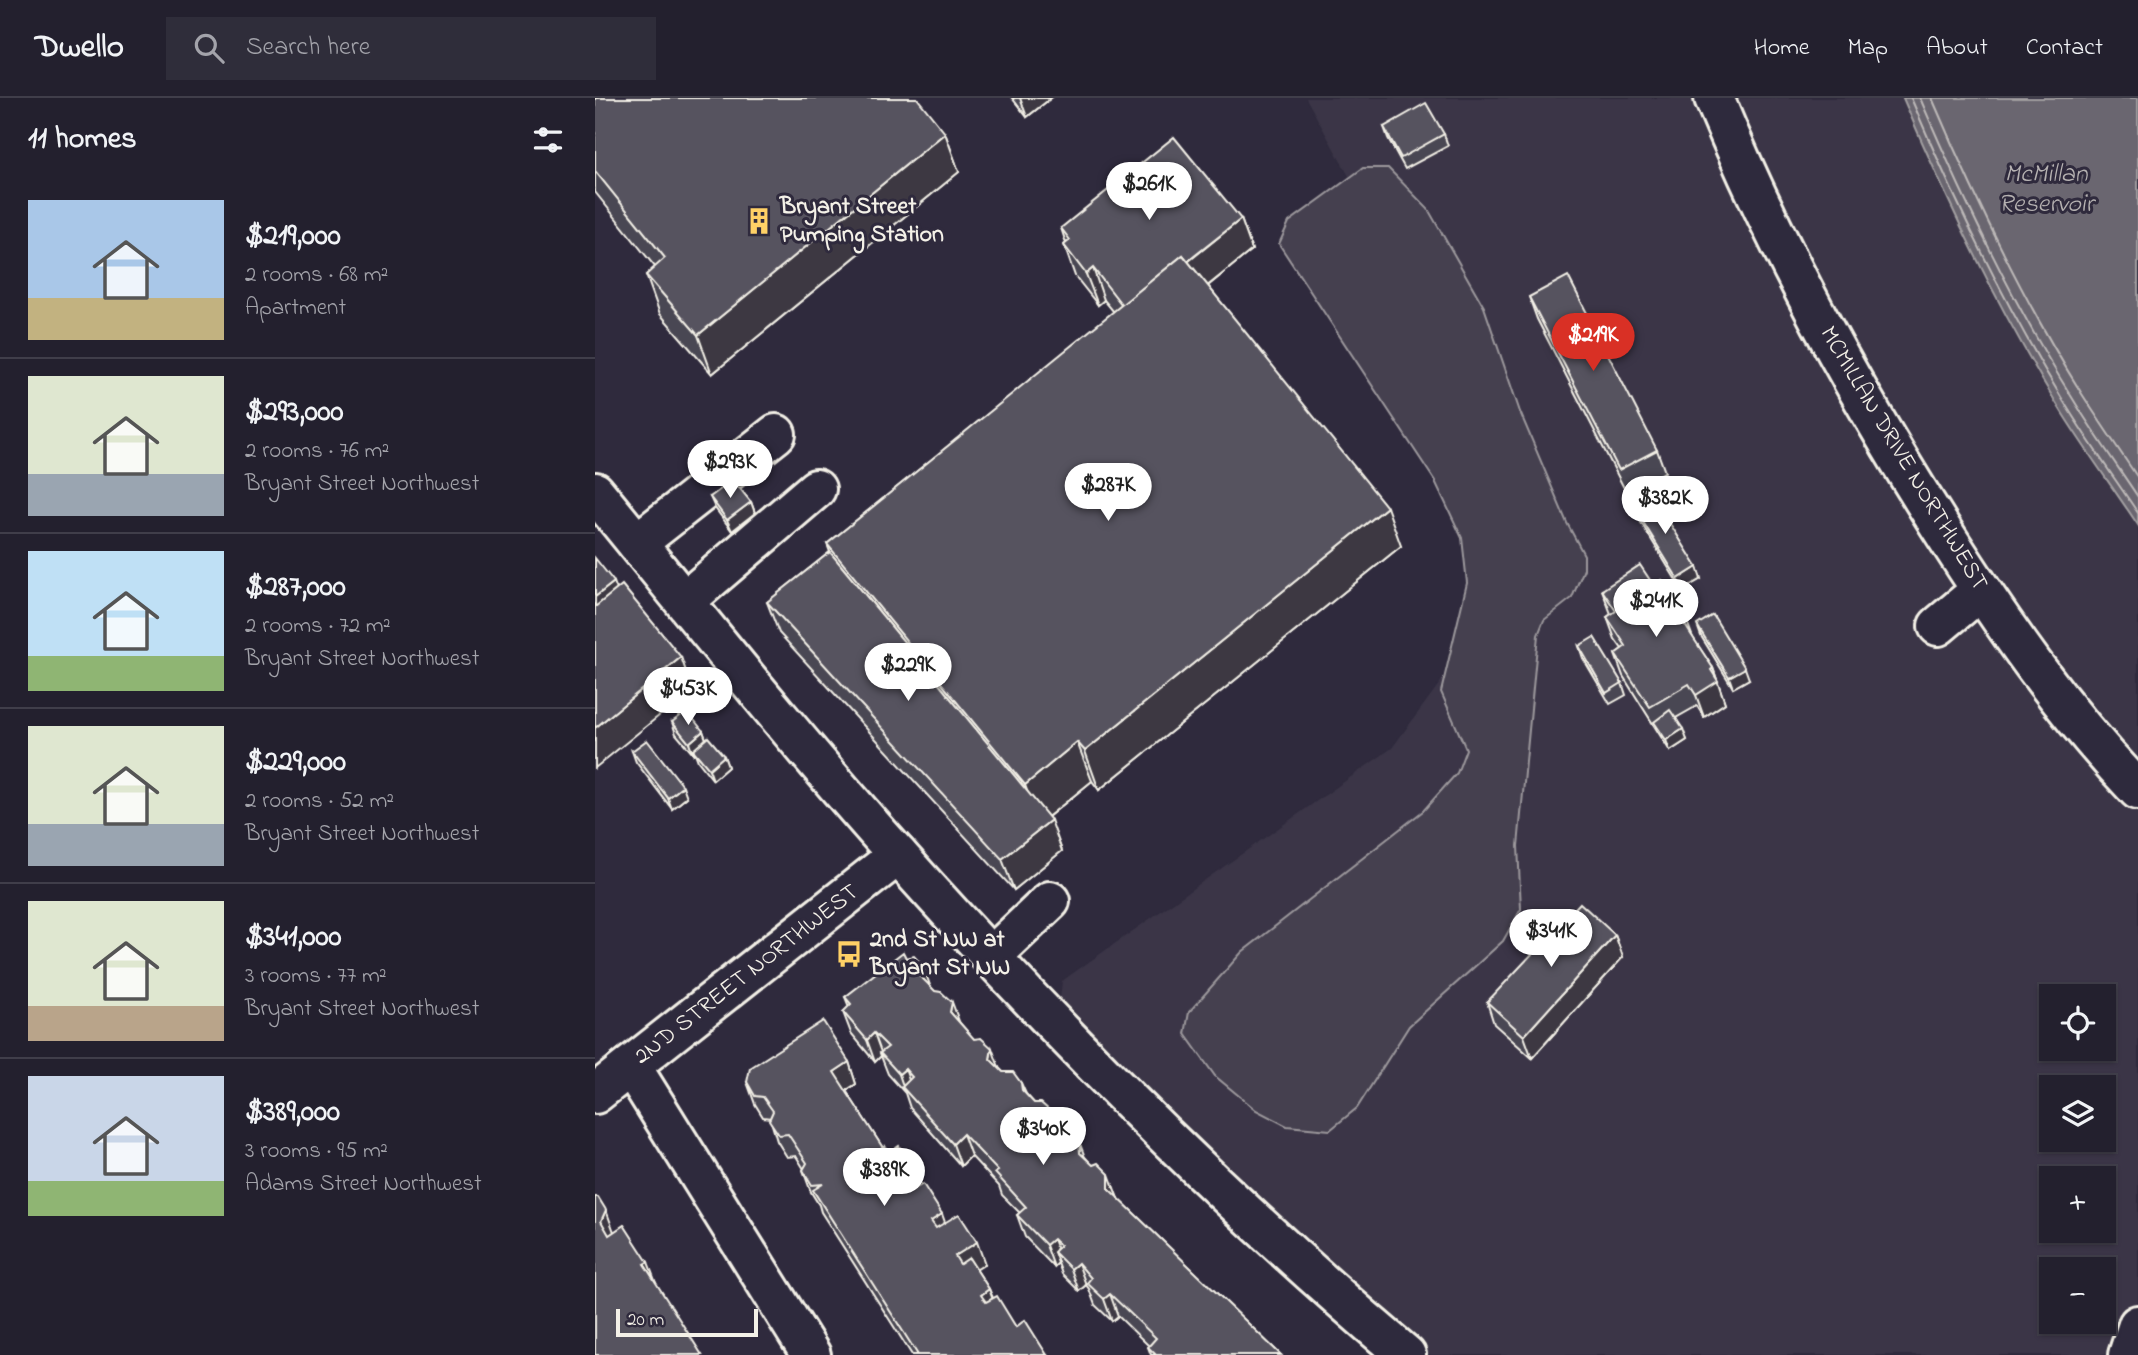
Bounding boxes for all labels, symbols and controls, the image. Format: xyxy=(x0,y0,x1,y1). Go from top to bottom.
search box xyxy=(166,17,656,80)
text: Dwello xyxy=(35,24,124,72)
icon: search xyxy=(190,29,228,67)
text: Search here xyxy=(246,29,370,67)
text: Home xyxy=(1754,31,1810,66)
text: Map xyxy=(1848,31,1888,66)
text: About xyxy=(1926,31,1988,66)
text: Contact xyxy=(2026,31,2103,66)
text: 11 homes xyxy=(28,118,136,162)
icon: filters xyxy=(529,121,567,159)
water label: McMillan Reservoir xyxy=(1998,156,2097,224)
pin: $261K xyxy=(1100,162,1198,222)
text: $261K xyxy=(1122,168,1176,201)
place label: Bryant Street Pumping Station xyxy=(779,190,944,254)
building icon: Bryant Street Pumping Station xyxy=(744,206,774,236)
text: $219,000 xyxy=(245,215,341,259)
icon: home xyxy=(84,228,168,312)
text: 2 rooms · 68 m² xyxy=(245,259,388,292)
text: Apartment xyxy=(245,292,346,325)
pin: $219K xyxy=(1544,314,1642,373)
text: $219K xyxy=(1568,319,1618,352)
street label: MCMILLAN DRIVE NORTHWEST xyxy=(1810,320,1996,598)
text: $293,000 xyxy=(245,391,344,435)
icon: home xyxy=(84,404,168,488)
text: 2 rooms · 76 m² xyxy=(245,435,389,468)
pin: $293K xyxy=(681,440,779,500)
text: $293K xyxy=(704,446,756,479)
pin: $287K xyxy=(1059,464,1157,523)
text: Bryant Street Northwest xyxy=(245,468,479,501)
text: $287K xyxy=(1081,469,1135,502)
pin: $382K xyxy=(1616,476,1714,536)
text: $382K xyxy=(1638,482,1692,515)
text: $287,000 xyxy=(245,566,346,610)
icon: home xyxy=(84,579,168,663)
pin: $241K xyxy=(1607,580,1705,639)
text: $241K xyxy=(1629,585,1683,618)
text: 2 rooms · 72 m² xyxy=(245,610,391,643)
text: Bryant Street Northwest xyxy=(245,643,479,676)
pin: $229K xyxy=(859,644,957,703)
text: $229K xyxy=(881,649,935,682)
pin: $453K xyxy=(639,668,737,727)
text: $453K xyxy=(659,673,717,706)
text: $229,000 xyxy=(245,741,346,785)
icon: home xyxy=(84,754,168,838)
text: 2 rooms · 52 m² xyxy=(245,785,394,818)
text: Bryant Street Northwest xyxy=(245,818,479,851)
street label: 2ND STREET NORTHWEST xyxy=(627,876,867,1074)
pin: $341K xyxy=(1502,910,1600,969)
text: $341K xyxy=(1525,915,1577,948)
text: $341,000 xyxy=(245,916,341,960)
place label: 2nd St NW at Bryant St NW xyxy=(869,923,1010,987)
icon: home xyxy=(84,929,168,1013)
bus stop icon: 2nd St NW at Bryant St NW xyxy=(834,939,864,969)
text: 3 rooms · 77 m² xyxy=(245,960,387,993)
map controls xyxy=(2039,984,2116,1334)
button: locate xyxy=(2039,984,2116,1061)
text: Bryant Street Northwest xyxy=(245,993,479,1026)
button: layers xyxy=(2039,1075,2116,1152)
text: $389,000 xyxy=(245,1091,340,1135)
icon: home xyxy=(84,1104,168,1188)
pin: $340K xyxy=(994,1108,1092,1167)
text: $340K xyxy=(1016,1113,1070,1146)
text: 3 rooms · 95 m² xyxy=(245,1135,388,1168)
pin: $389K xyxy=(835,1148,933,1208)
text: $389K xyxy=(859,1154,909,1187)
button: + xyxy=(2039,1166,2116,1243)
text: Adams Street Northwest xyxy=(245,1168,482,1201)
button: − xyxy=(2039,1257,2116,1334)
scale bar xyxy=(616,1306,758,1338)
text: 20 m xyxy=(627,1307,664,1334)

